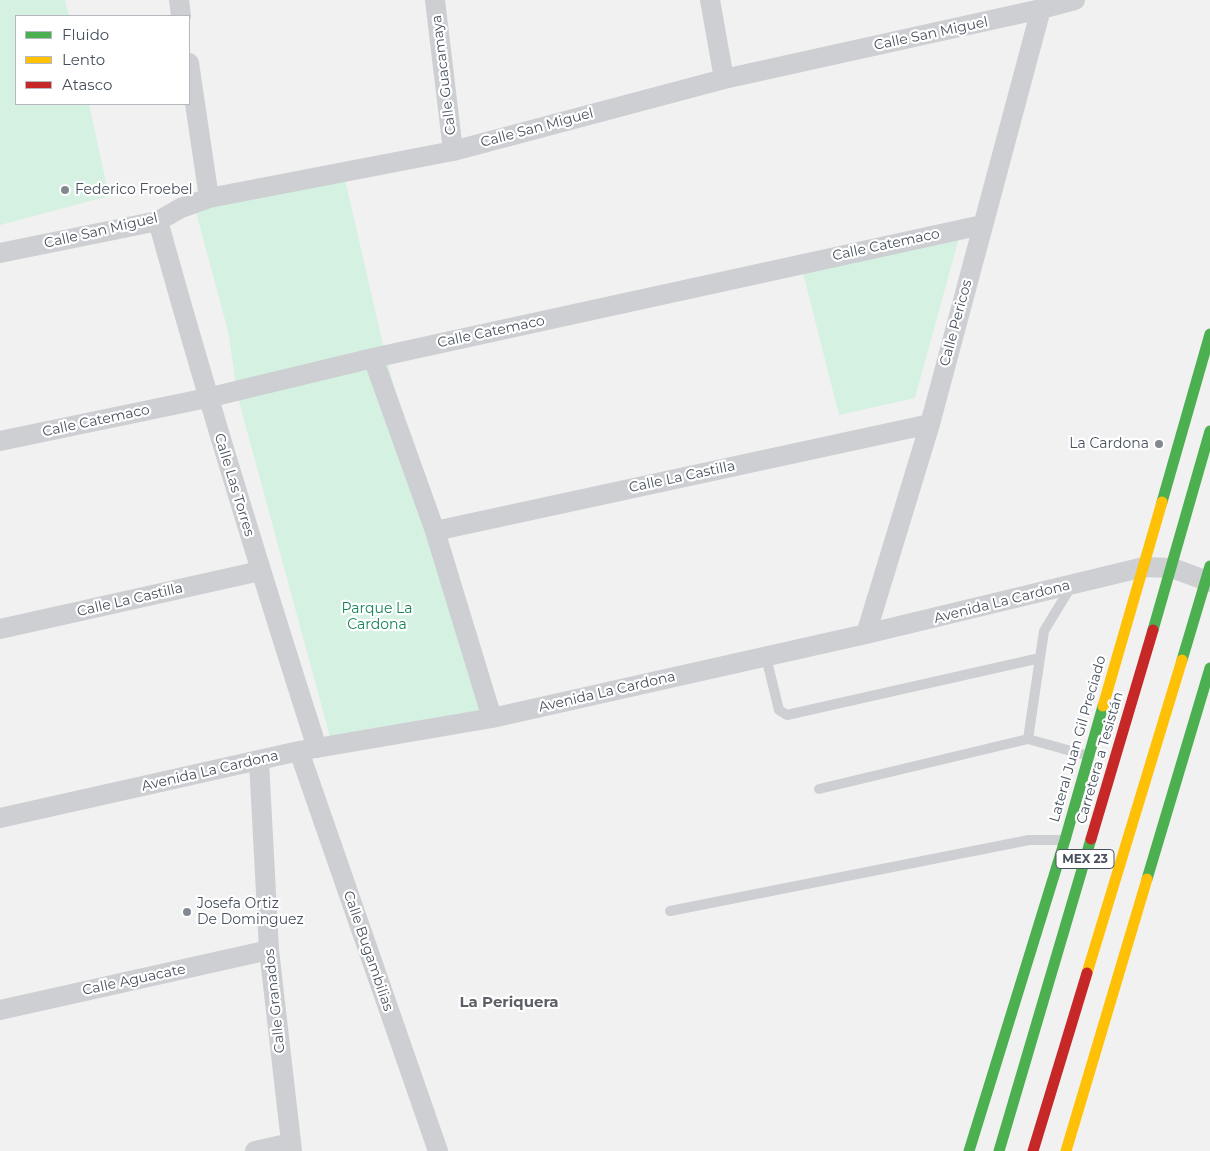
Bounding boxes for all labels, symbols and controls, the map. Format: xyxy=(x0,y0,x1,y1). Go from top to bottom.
street label: Calle Guacamaya xyxy=(428,14,460,136)
street label: Calle San Miguel xyxy=(872,14,990,54)
legend xyxy=(15,15,190,105)
text: Fluido xyxy=(62,25,109,44)
text: Lento xyxy=(62,50,105,69)
text: Atasco xyxy=(62,75,112,94)
street label: Calle San Miguel xyxy=(479,105,595,151)
place label: Federico Froebel xyxy=(75,182,193,198)
marker: Federico Froebel xyxy=(59,184,71,196)
street label: Calle San Miguel xyxy=(43,210,159,252)
street label: Calle Catemaco xyxy=(831,225,941,265)
street label: Calle Pericos xyxy=(936,278,976,368)
street label: Calle Catemaco xyxy=(436,312,546,352)
street label: Calle Catemaco xyxy=(41,401,151,441)
street label: Calle Las Torres xyxy=(210,431,258,539)
place label: La Cardona xyxy=(1069,436,1149,452)
marker: La Cardona xyxy=(1153,438,1165,450)
street label: Calle La Castilla xyxy=(627,458,737,496)
street label: Avenida La Cardona xyxy=(932,577,1072,627)
street label: Calle La Castilla xyxy=(75,580,185,620)
park label: Parque La Cardona xyxy=(341,601,413,634)
street label: Lateral Juan Gil Preciado xyxy=(1046,654,1110,824)
street label: Avenida La Cardona xyxy=(537,668,677,716)
street label: Carretera a Tesistán xyxy=(1073,690,1127,826)
street label: Avenida La Cardona xyxy=(140,747,280,795)
road number: MEX 23 xyxy=(1056,850,1114,869)
street label: Calle Bugambilias xyxy=(340,889,396,1013)
place label: Josefa Ortiz De Dominguez xyxy=(197,896,304,929)
marker: Josefa Ortiz De Dominguez xyxy=(181,906,193,918)
street label: Calle Granados xyxy=(261,948,289,1054)
street label: Calle Aguacate xyxy=(81,961,187,999)
district label: La Periquera xyxy=(459,994,559,1012)

